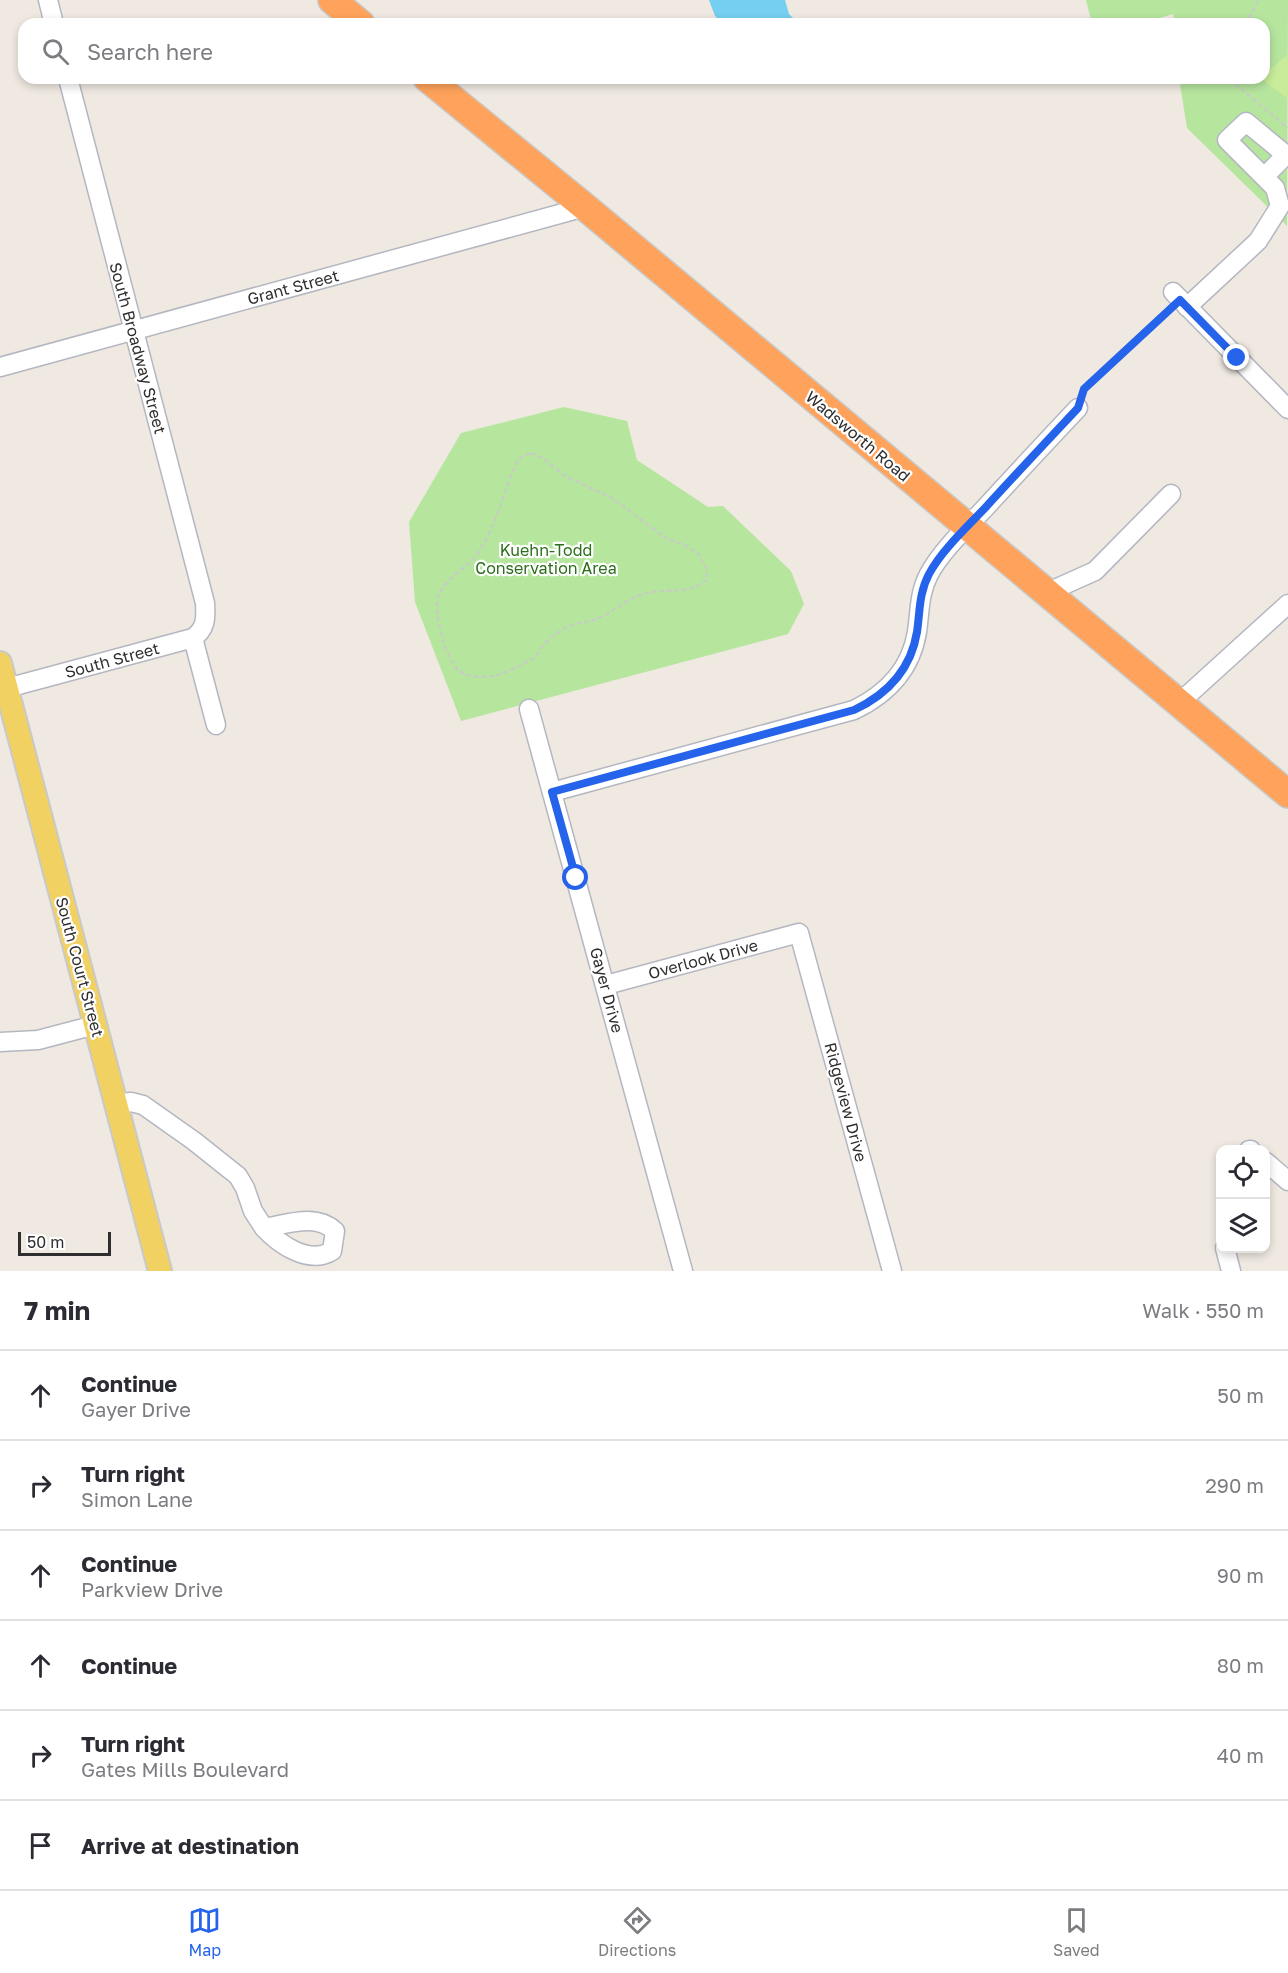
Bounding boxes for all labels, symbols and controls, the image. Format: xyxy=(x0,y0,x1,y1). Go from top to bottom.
search box xyxy=(18,18,1270,84)
icon: search xyxy=(39,35,72,68)
text: Search here xyxy=(87,38,213,65)
street label: South Broadway Street xyxy=(105,260,171,436)
street label: Grant Street xyxy=(245,265,341,309)
route end xyxy=(1223,344,1249,370)
street label: Wadsworth Road xyxy=(802,386,914,486)
park label: Kuehn-Todd Conservation Area xyxy=(475,540,617,578)
street label: South Street xyxy=(63,638,161,682)
route start xyxy=(562,864,588,890)
street label: South Court Street xyxy=(52,895,108,1039)
street label: Overlook Drive xyxy=(646,935,760,983)
street label: Gayer Drive xyxy=(586,945,628,1035)
street label: Ridgeview Drive xyxy=(820,1040,872,1164)
map controls xyxy=(1216,1145,1270,1253)
button: locate xyxy=(1216,1145,1270,1199)
button: layers xyxy=(1216,1199,1270,1253)
scale bar xyxy=(18,1229,111,1256)
text: 50 m xyxy=(27,1232,64,1252)
text: 7 min xyxy=(24,1295,90,1326)
text: Walk · 550 m xyxy=(1142,1298,1264,1322)
text: Continue xyxy=(81,1370,177,1397)
icon: ahead xyxy=(24,1379,57,1412)
text: 50 m xyxy=(1217,1383,1264,1407)
text: Gayer Drive xyxy=(81,1397,191,1421)
text: Turn right xyxy=(81,1460,185,1487)
icon: right xyxy=(24,1469,57,1502)
text: 290 m xyxy=(1205,1473,1264,1497)
text: Simon Lane xyxy=(81,1487,193,1511)
text: Continue xyxy=(81,1550,177,1577)
icon: ahead xyxy=(24,1559,57,1592)
text: 90 m xyxy=(1217,1563,1264,1587)
text: Parkview Drive xyxy=(81,1577,223,1601)
icon: ahead xyxy=(24,1649,57,1682)
text: Continue xyxy=(81,1652,177,1679)
text: 80 m xyxy=(1217,1653,1264,1677)
text: Turn right xyxy=(81,1730,185,1757)
icon: right xyxy=(24,1739,57,1772)
text: 40 m xyxy=(1217,1743,1264,1767)
text: Gates Mills Boulevard xyxy=(81,1757,289,1781)
icon: arrive xyxy=(24,1829,57,1862)
text: Arrive at destination xyxy=(81,1832,299,1859)
tab: Map xyxy=(188,1904,221,1960)
tab: Directions xyxy=(598,1904,676,1960)
tab: Saved xyxy=(1053,1904,1100,1960)

